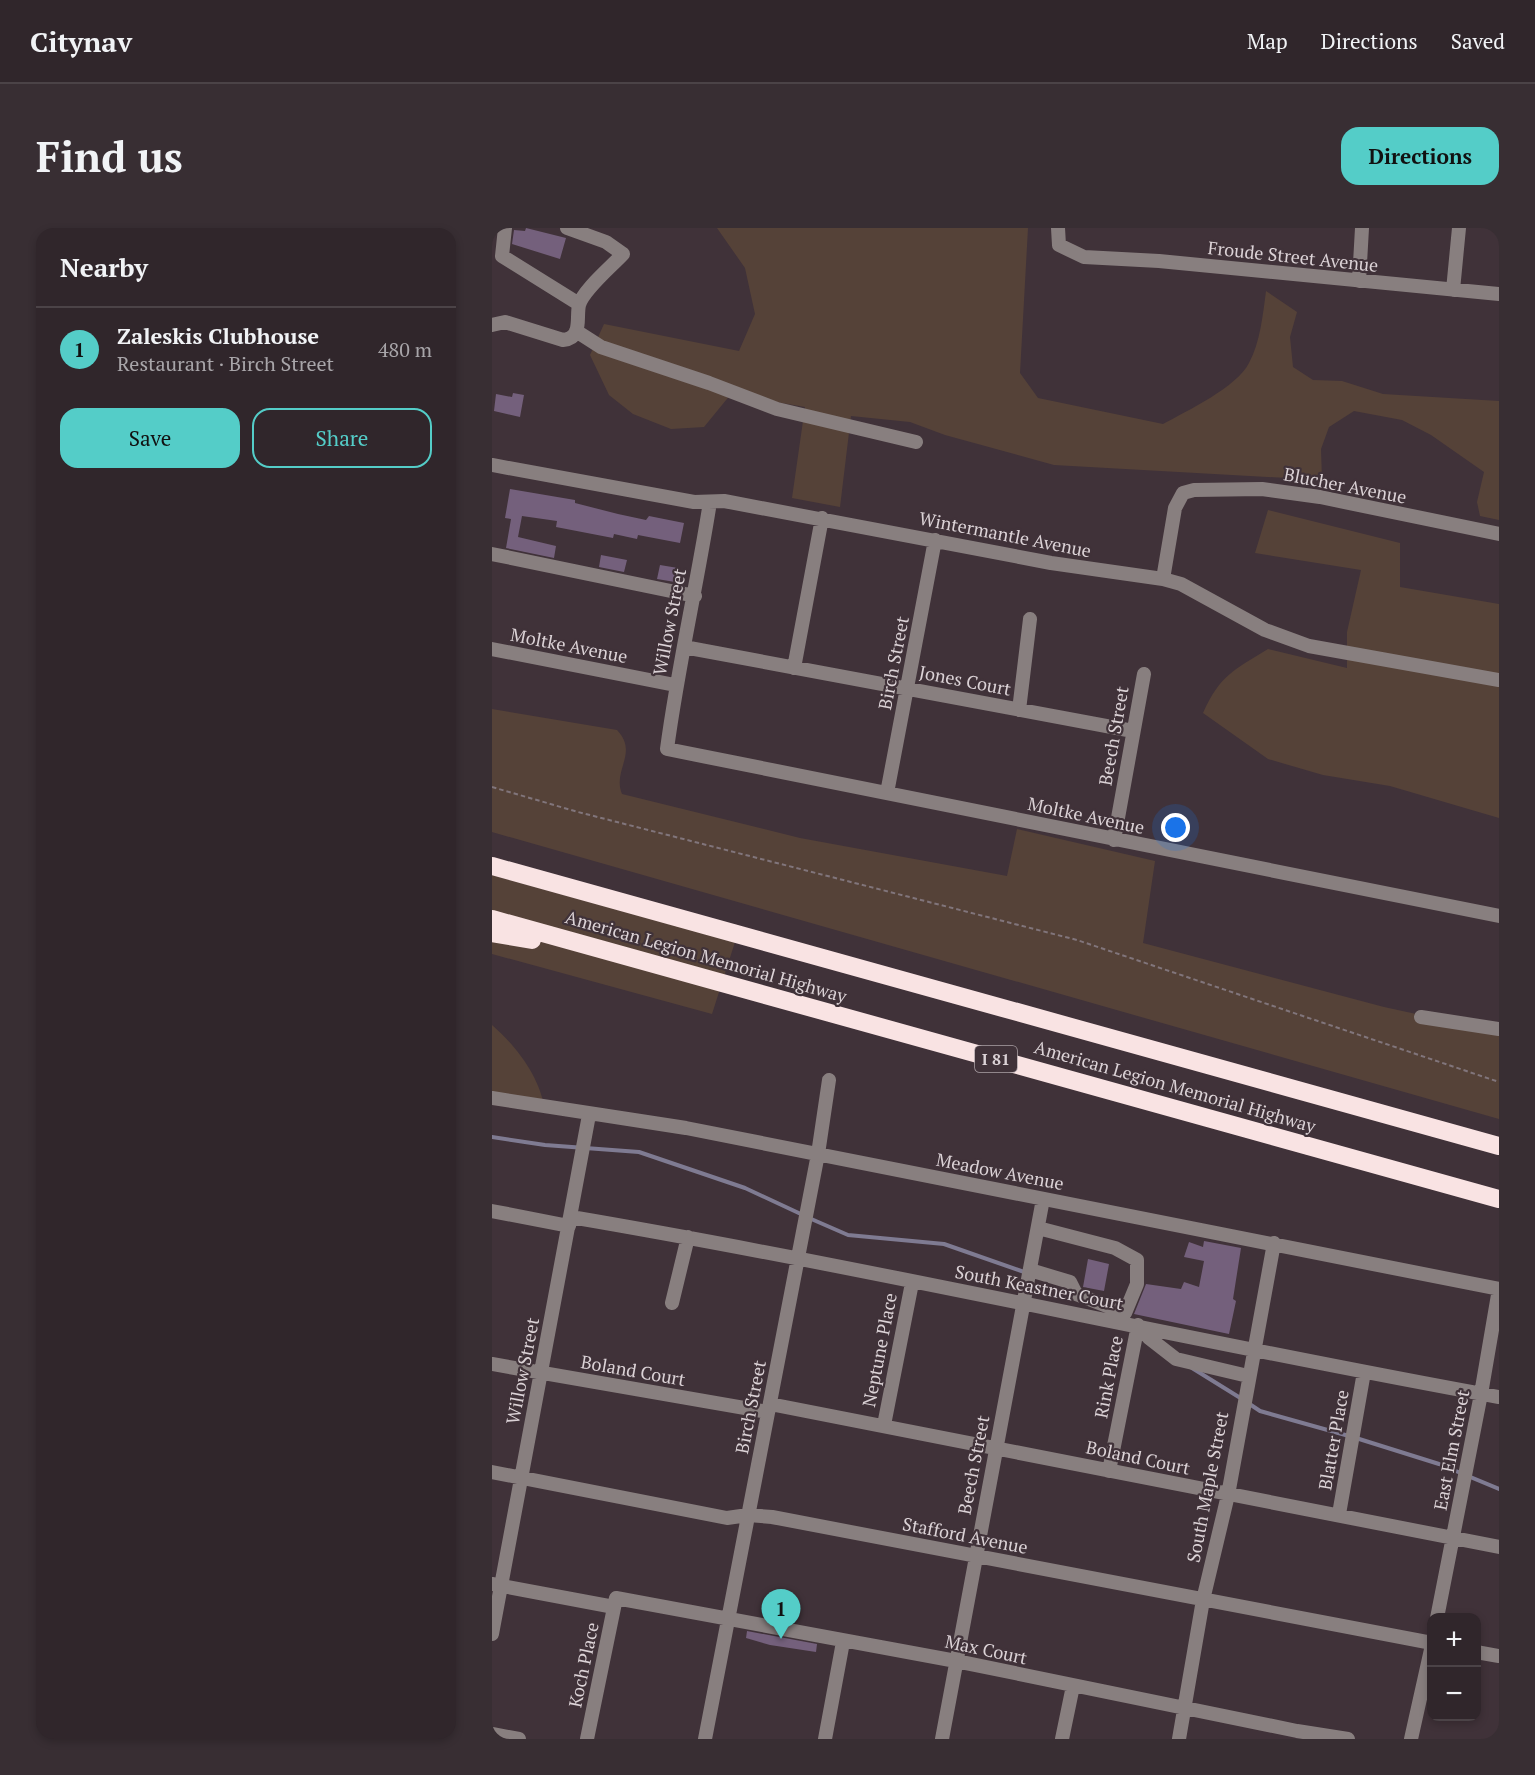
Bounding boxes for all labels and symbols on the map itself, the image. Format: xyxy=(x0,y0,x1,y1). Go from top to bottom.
street label: Froude Street Avenue xyxy=(1207,235,1380,277)
street label: Blucher Avenue xyxy=(1282,461,1409,509)
street label: Wintermantle Avenue xyxy=(917,506,1093,562)
street label: Willow Street xyxy=(647,566,691,677)
street label: Birch Street xyxy=(872,614,914,712)
street label: Moltke Avenue xyxy=(509,622,630,668)
street label: Jones Court xyxy=(917,659,1013,701)
street label: Beech Street xyxy=(1092,684,1134,787)
street label: Moltke Avenue xyxy=(1026,791,1147,839)
your location xyxy=(1161,813,1190,842)
street label: American Legion Memorial Highway xyxy=(563,904,851,1008)
street label: American Legion Memorial Highway xyxy=(1032,1034,1320,1138)
road number: I 81 xyxy=(975,1046,1017,1072)
street label: Meadow Avenue xyxy=(934,1147,1066,1195)
street label: South Keastner Court xyxy=(953,1259,1126,1315)
street label: Neptune Place xyxy=(856,1291,902,1409)
street label: Willow Street xyxy=(500,1315,544,1426)
street label: Rink Place xyxy=(1088,1333,1128,1420)
street label: Boland Court xyxy=(579,1349,688,1391)
street label: Birch Street xyxy=(729,1358,771,1456)
street label: East Elm Street xyxy=(1428,1387,1475,1512)
street label: Blatter Place xyxy=(1312,1388,1354,1492)
street label: South Maple Street xyxy=(1181,1409,1233,1564)
street label: Beech Street xyxy=(952,1413,994,1516)
street label: Boland Court xyxy=(1084,1434,1193,1480)
street label: Stafford Avenue xyxy=(900,1511,1030,1559)
pin: 1 xyxy=(762,1590,800,1639)
street label: Koch Place xyxy=(562,1620,604,1710)
street label: Max Court xyxy=(943,1629,1030,1670)

